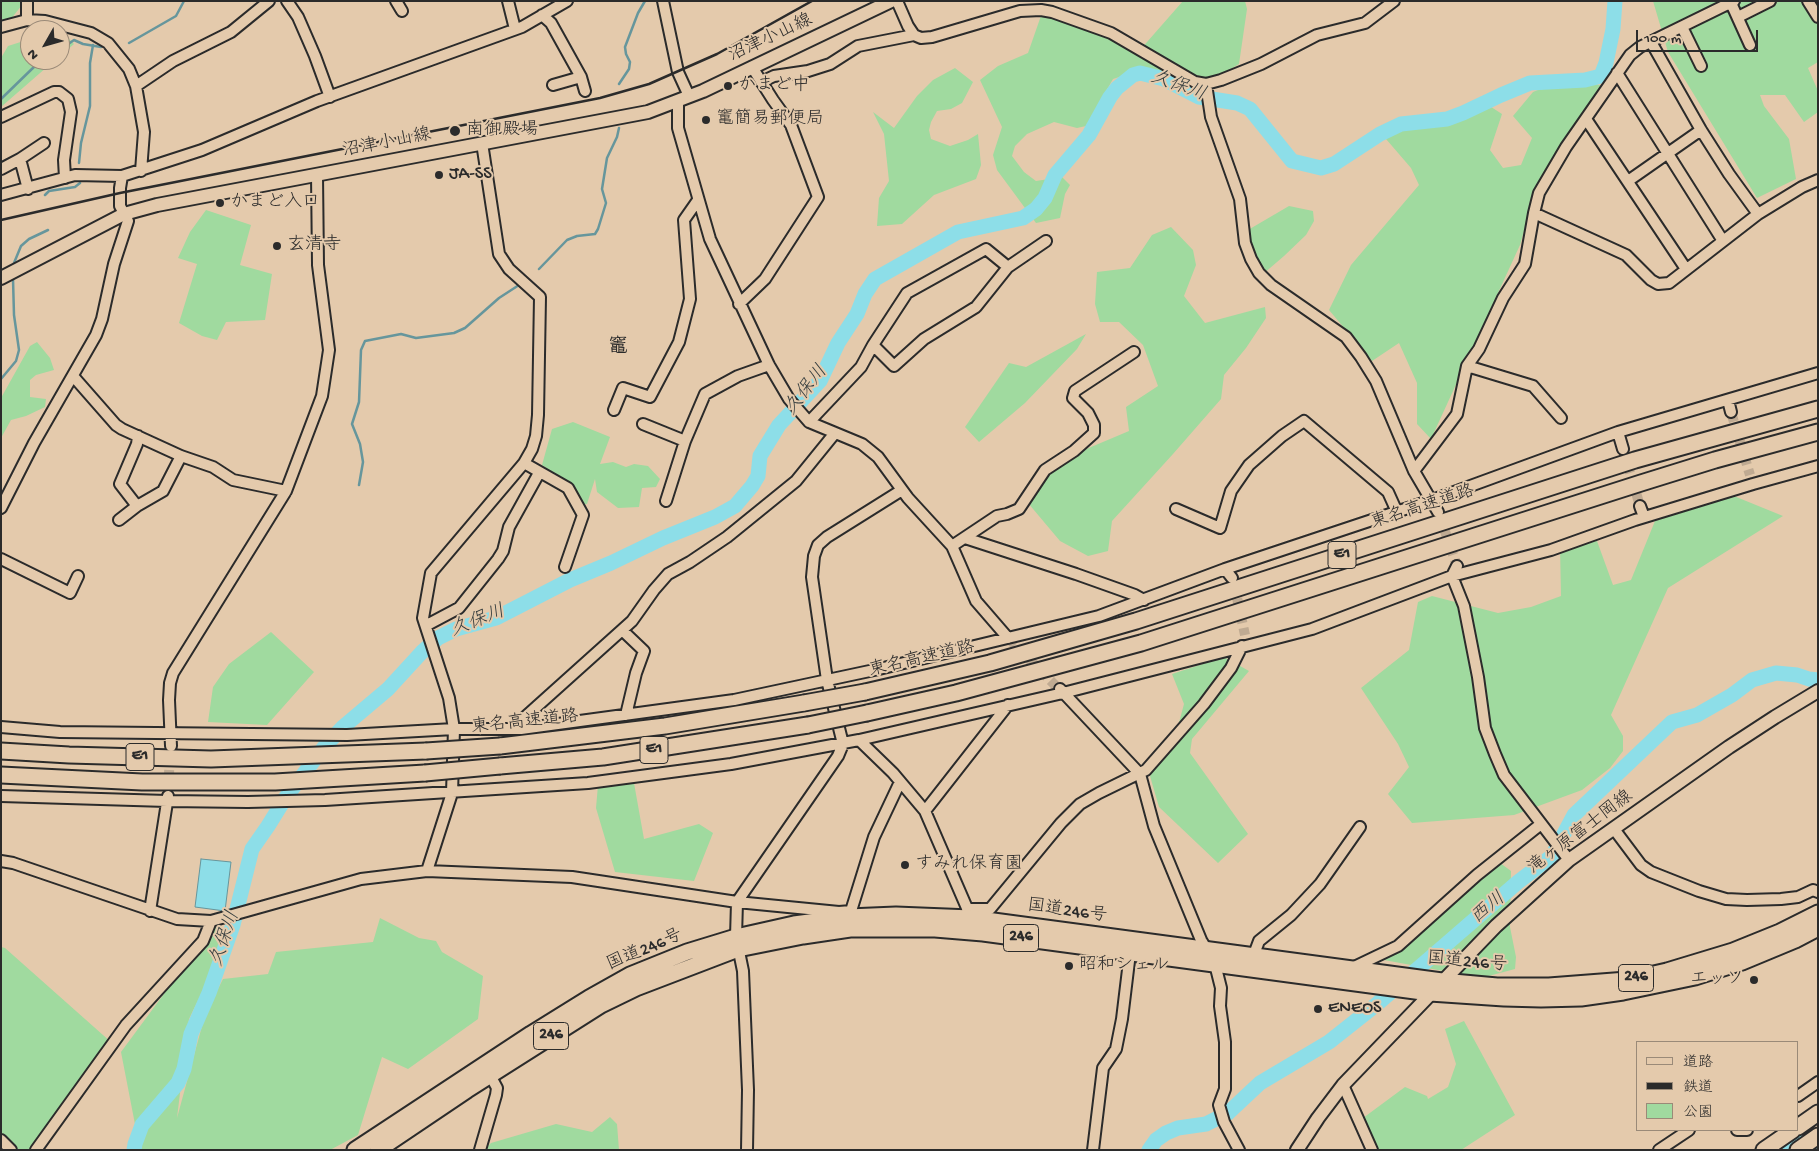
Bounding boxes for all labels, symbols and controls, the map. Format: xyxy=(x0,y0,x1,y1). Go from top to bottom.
street label: 沼津小山線 xyxy=(726,10,816,68)
north arrow xyxy=(20,20,70,70)
scale bar xyxy=(1639,20,1762,52)
text: 100 m xyxy=(1644,30,1681,48)
text: N xyxy=(24,45,43,63)
water label: 久保川 xyxy=(1147,67,1209,107)
place label: かまど中 xyxy=(738,75,810,97)
marker: かまど中 xyxy=(722,80,734,92)
place label: 竃簡易郵便局 xyxy=(716,109,824,131)
marker: 竃簡易郵便局 xyxy=(700,114,712,126)
place label: 南御殿場 xyxy=(466,120,538,142)
marker: 南御殿場 xyxy=(448,124,462,138)
street label: 沼津小山線 xyxy=(341,125,433,163)
place label: JA-SS xyxy=(449,164,492,186)
marker: JA-SS xyxy=(433,169,445,181)
place label: かまど入口 xyxy=(230,192,320,214)
marker: かまど入口 xyxy=(214,197,226,209)
place label: 玄清寺 xyxy=(287,235,341,257)
marker: 玄清寺 xyxy=(271,240,283,252)
district label: 竈 xyxy=(608,337,628,361)
water label: 久保川 xyxy=(780,362,834,420)
street label: 東名高速道路 xyxy=(1368,481,1478,535)
road number: E1 xyxy=(1328,542,1356,568)
water label: 久保川 xyxy=(447,601,509,643)
street label: 東名高速道路 xyxy=(867,637,977,683)
street label: 東名高速道路 xyxy=(470,707,580,739)
road number: E1 xyxy=(640,736,668,764)
road number: E1 xyxy=(126,744,154,770)
street label: 滝ヶ原富士岡線 xyxy=(1524,786,1638,880)
place label: すみれ保育園 xyxy=(915,854,1023,876)
marker: すみれ保育園 xyxy=(899,859,911,871)
water label: 西川 xyxy=(1467,888,1511,930)
street label: 国道246号 xyxy=(1026,896,1108,928)
water label: 久保川 xyxy=(206,908,246,970)
road number: 246 xyxy=(1004,924,1038,951)
street label: 国道246号 xyxy=(604,925,686,977)
street label: 国道246号 xyxy=(1426,949,1508,977)
place label: 昭和シェル xyxy=(1079,955,1169,977)
marker: 昭和シェル xyxy=(1063,960,1075,972)
road number: 246 xyxy=(1618,964,1654,991)
place label: エッソ xyxy=(1690,969,1744,991)
marker: エッソ xyxy=(1748,974,1760,986)
place label: ENEOS xyxy=(1328,998,1381,1020)
marker: ENEOS xyxy=(1312,1003,1324,1015)
road number: 246 xyxy=(534,1022,568,1050)
legend xyxy=(1636,1041,1799,1131)
text: 道路 xyxy=(1683,1054,1713,1072)
text: 鉄道 xyxy=(1683,1079,1713,1097)
text: 公園 xyxy=(1683,1104,1713,1122)

